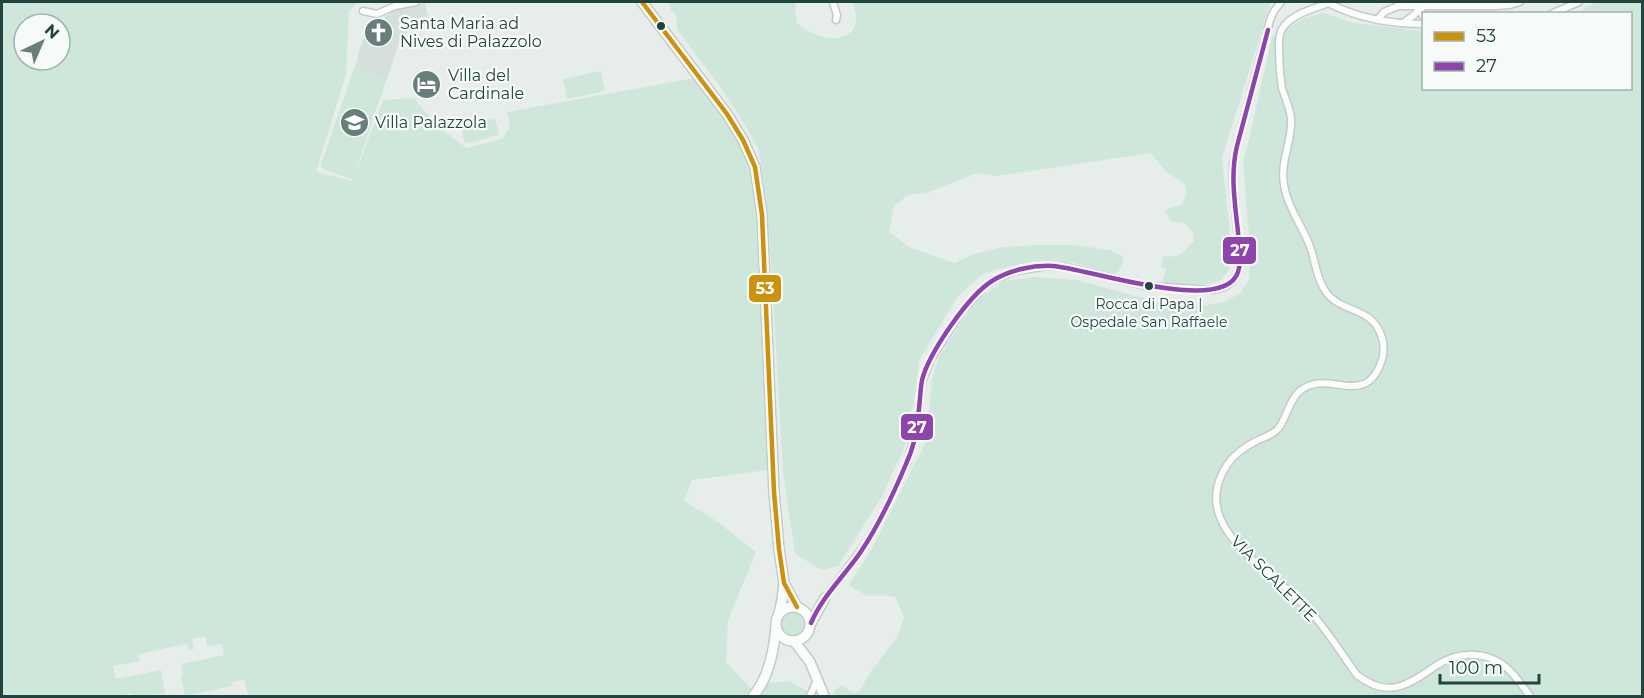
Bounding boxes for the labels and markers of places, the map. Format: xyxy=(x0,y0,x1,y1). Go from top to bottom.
place label: Santa Maria ad Nives di Palazzolo xyxy=(400,14,542,51)
church icon: Santa Maria ad Nives di Palazzolo xyxy=(363,16,395,48)
unlabelled marker xyxy=(655,20,667,32)
place label: Villa del Cardinale xyxy=(448,66,524,103)
hotel icon: Villa del Cardinale xyxy=(411,68,443,100)
school or university icon: Villa Palazzola xyxy=(338,106,370,138)
place label: Villa Palazzola xyxy=(375,113,487,132)
marker: Rocca di Papa | Ospedale San Raffaele xyxy=(1143,280,1155,292)
place label: Rocca di Papa | Ospedale San Raffaele xyxy=(1071,295,1227,331)

